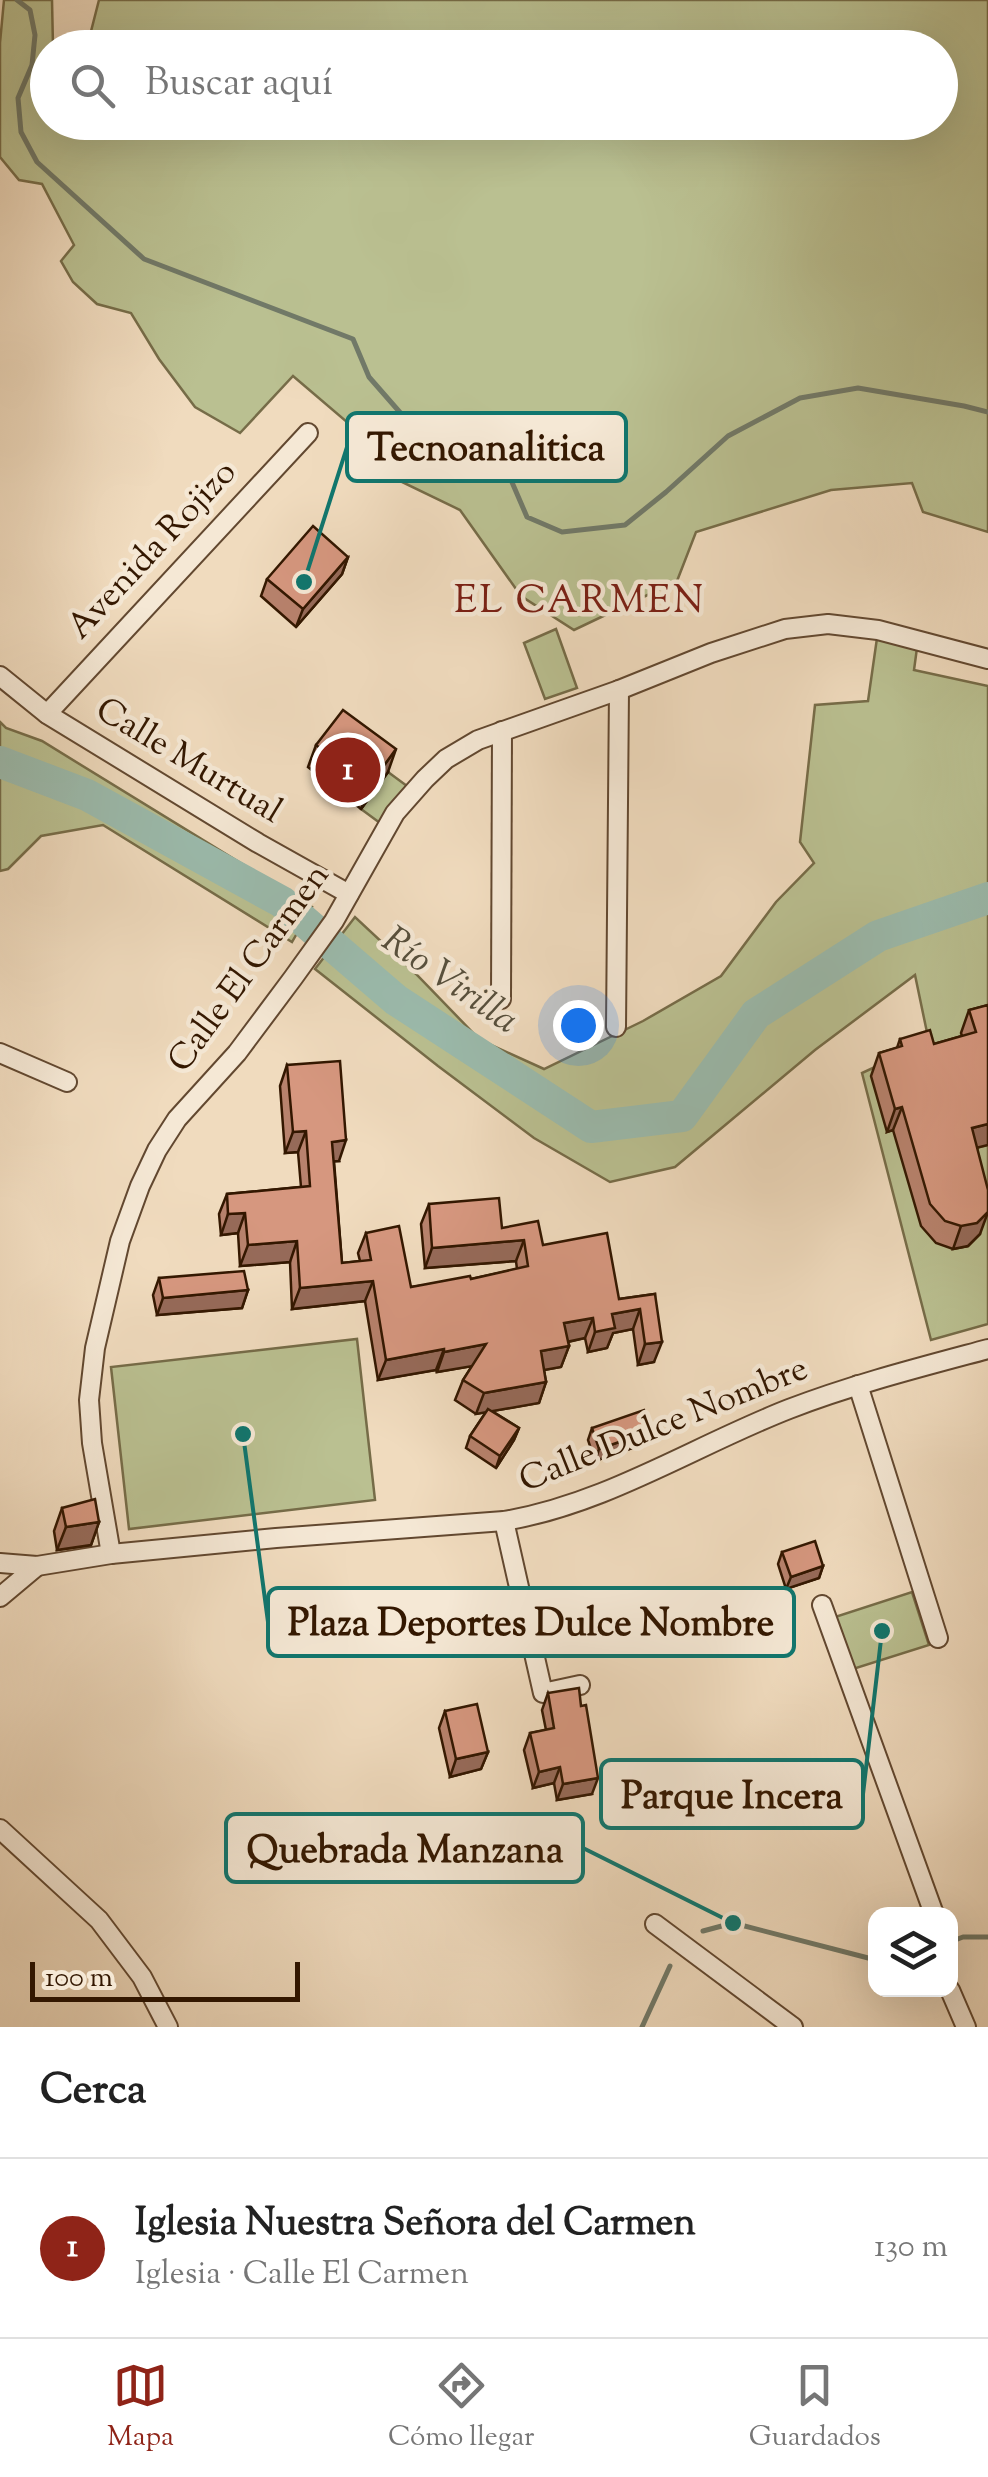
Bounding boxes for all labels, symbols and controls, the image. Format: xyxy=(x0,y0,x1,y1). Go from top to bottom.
search box xyxy=(30,30,958,140)
icon: search xyxy=(65,58,120,113)
text: Buscar aquí xyxy=(145,58,333,112)
callout: Tecnoanalitica xyxy=(347,413,626,481)
text: Tecnoanalitica xyxy=(367,424,606,478)
street label: Avenida Rojizo xyxy=(56,450,250,652)
district label: EL CARMEN xyxy=(454,576,706,630)
street label: Calle Murtual xyxy=(85,686,291,838)
pin: 1 xyxy=(316,732,380,808)
street label: Calle El Carmen xyxy=(157,854,343,1084)
water label: Río Virilla xyxy=(370,915,528,1049)
your location xyxy=(553,1000,604,1051)
street label: Calle Dulce Nombre xyxy=(512,1345,816,1507)
callout: Plaza Deportes Dulce Nombre xyxy=(268,1588,794,1656)
text: Plaza Deportes Dulce Nombre xyxy=(288,1599,774,1653)
callout: Parque Incera xyxy=(601,1760,863,1828)
text: Parque Incera xyxy=(621,1772,843,1826)
callout: Quebrada Manzana xyxy=(226,1814,583,1882)
text: Quebrada Manzana xyxy=(247,1826,564,1880)
map controls xyxy=(868,1907,958,1997)
button: layers xyxy=(868,1907,958,1997)
scale bar xyxy=(30,1957,300,2002)
text: 100 m xyxy=(45,1959,113,1999)
text: Cerca xyxy=(40,2062,146,2122)
text: Iglesia Nuestra Señora del Carmen xyxy=(135,2198,696,2252)
text: 1 xyxy=(67,2225,78,2271)
text: 130 m xyxy=(874,2225,948,2271)
text: Iglesia · Calle El Carmen xyxy=(135,2252,469,2298)
tab: Mapa xyxy=(107,2358,174,2458)
tab: Cómo llegar xyxy=(388,2358,534,2458)
tab: Guardados xyxy=(749,2358,881,2458)

